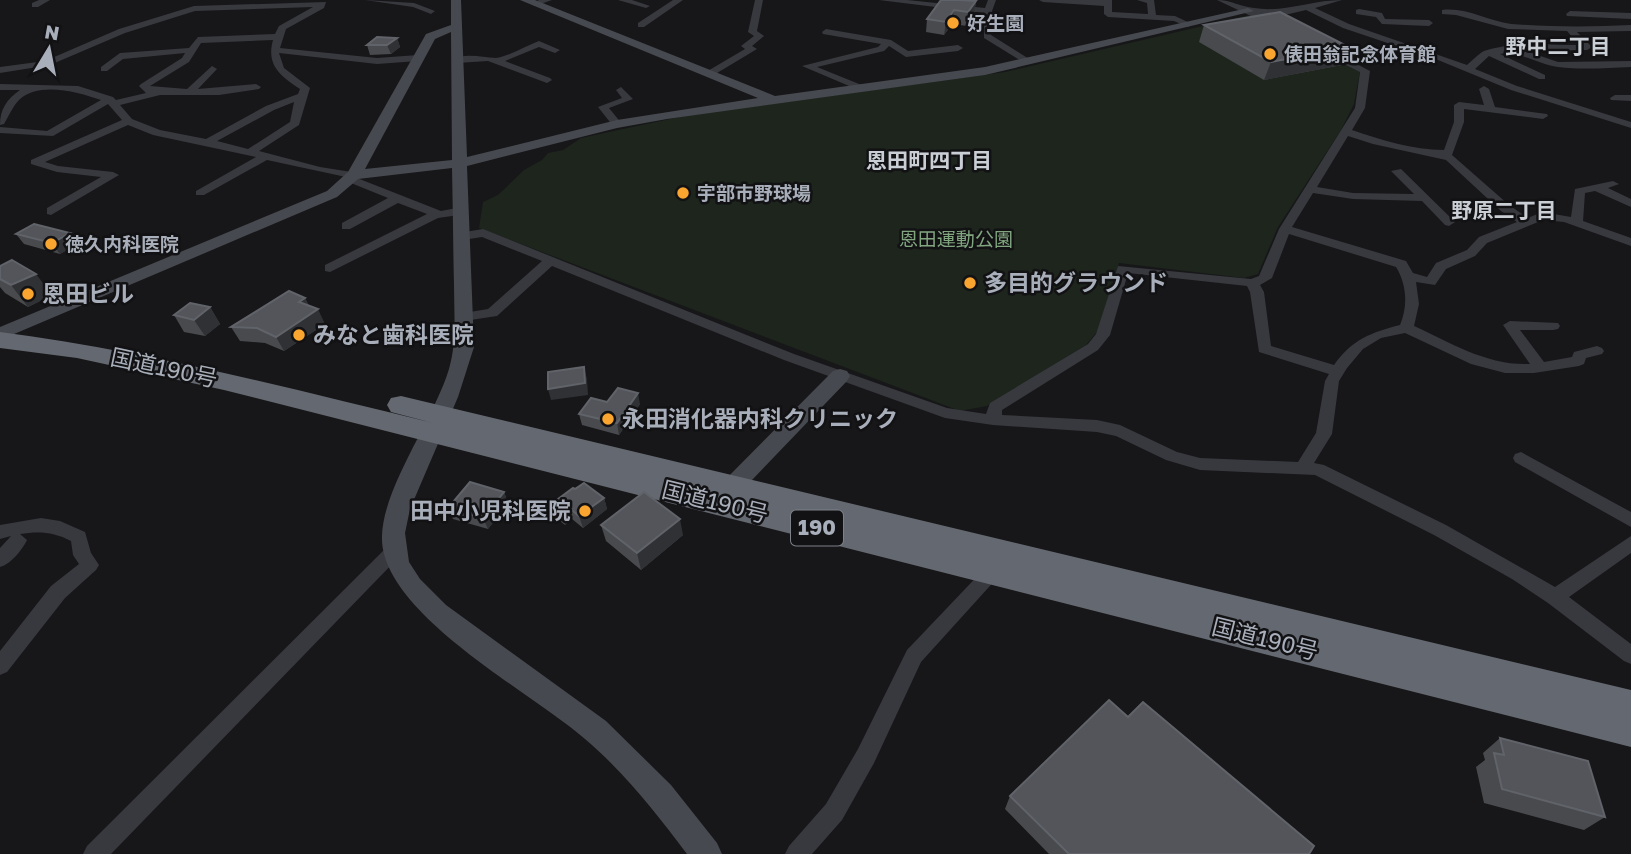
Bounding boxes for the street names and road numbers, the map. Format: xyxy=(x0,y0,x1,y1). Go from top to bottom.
street label: 国道190号 xyxy=(108,342,220,392)
street label: 国道190号 xyxy=(659,474,771,528)
road number: 190 xyxy=(791,510,843,546)
street label: 国道190号 xyxy=(1209,611,1321,665)

